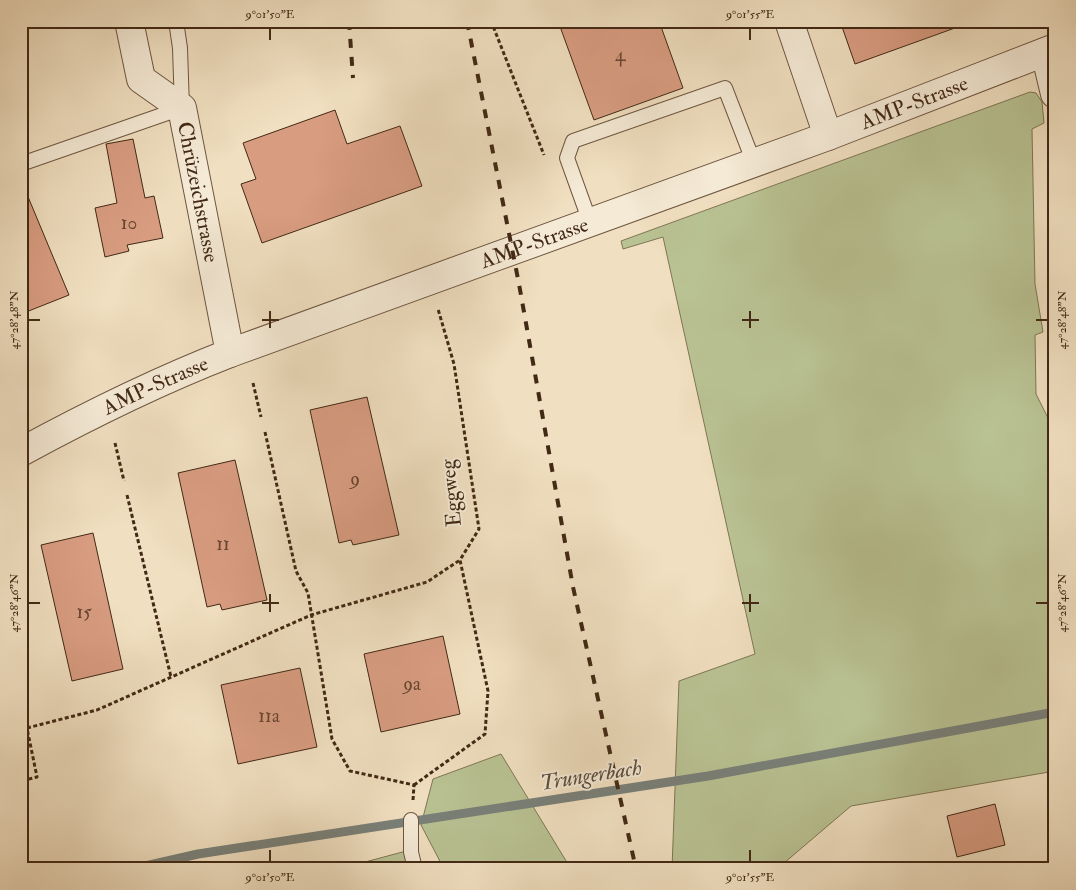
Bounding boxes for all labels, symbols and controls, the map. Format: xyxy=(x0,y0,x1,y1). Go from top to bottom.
text: 9°01'50"E xyxy=(244,7,295,22)
text: 9°01'55"E xyxy=(725,7,774,22)
house number: 4 xyxy=(615,43,626,67)
street label: AMP-Strasse xyxy=(856,69,972,136)
street label: Chrüzeichstrasse xyxy=(171,119,225,265)
house number: 10 xyxy=(121,211,137,235)
street label: AMP-Strasse xyxy=(476,211,592,275)
text: 47°28'48"N xyxy=(7,290,22,349)
text: 47°28'48"N xyxy=(1055,290,1070,349)
street label: AMP-Strasse xyxy=(97,350,212,421)
street label: Eggweg xyxy=(434,457,468,528)
house number: 9 xyxy=(348,467,360,491)
house number: 11 xyxy=(216,532,230,556)
text: 47°28'46"N xyxy=(7,573,22,633)
text: 47°28'46"N xyxy=(1055,573,1070,633)
house number: 15 xyxy=(76,600,92,624)
house number: 9a xyxy=(401,672,421,696)
house number: 11a xyxy=(258,704,280,728)
water label: Trungerbach xyxy=(538,753,644,797)
text: 9°01'50"E xyxy=(244,870,295,885)
text: 9°01'55"E xyxy=(725,870,774,885)

